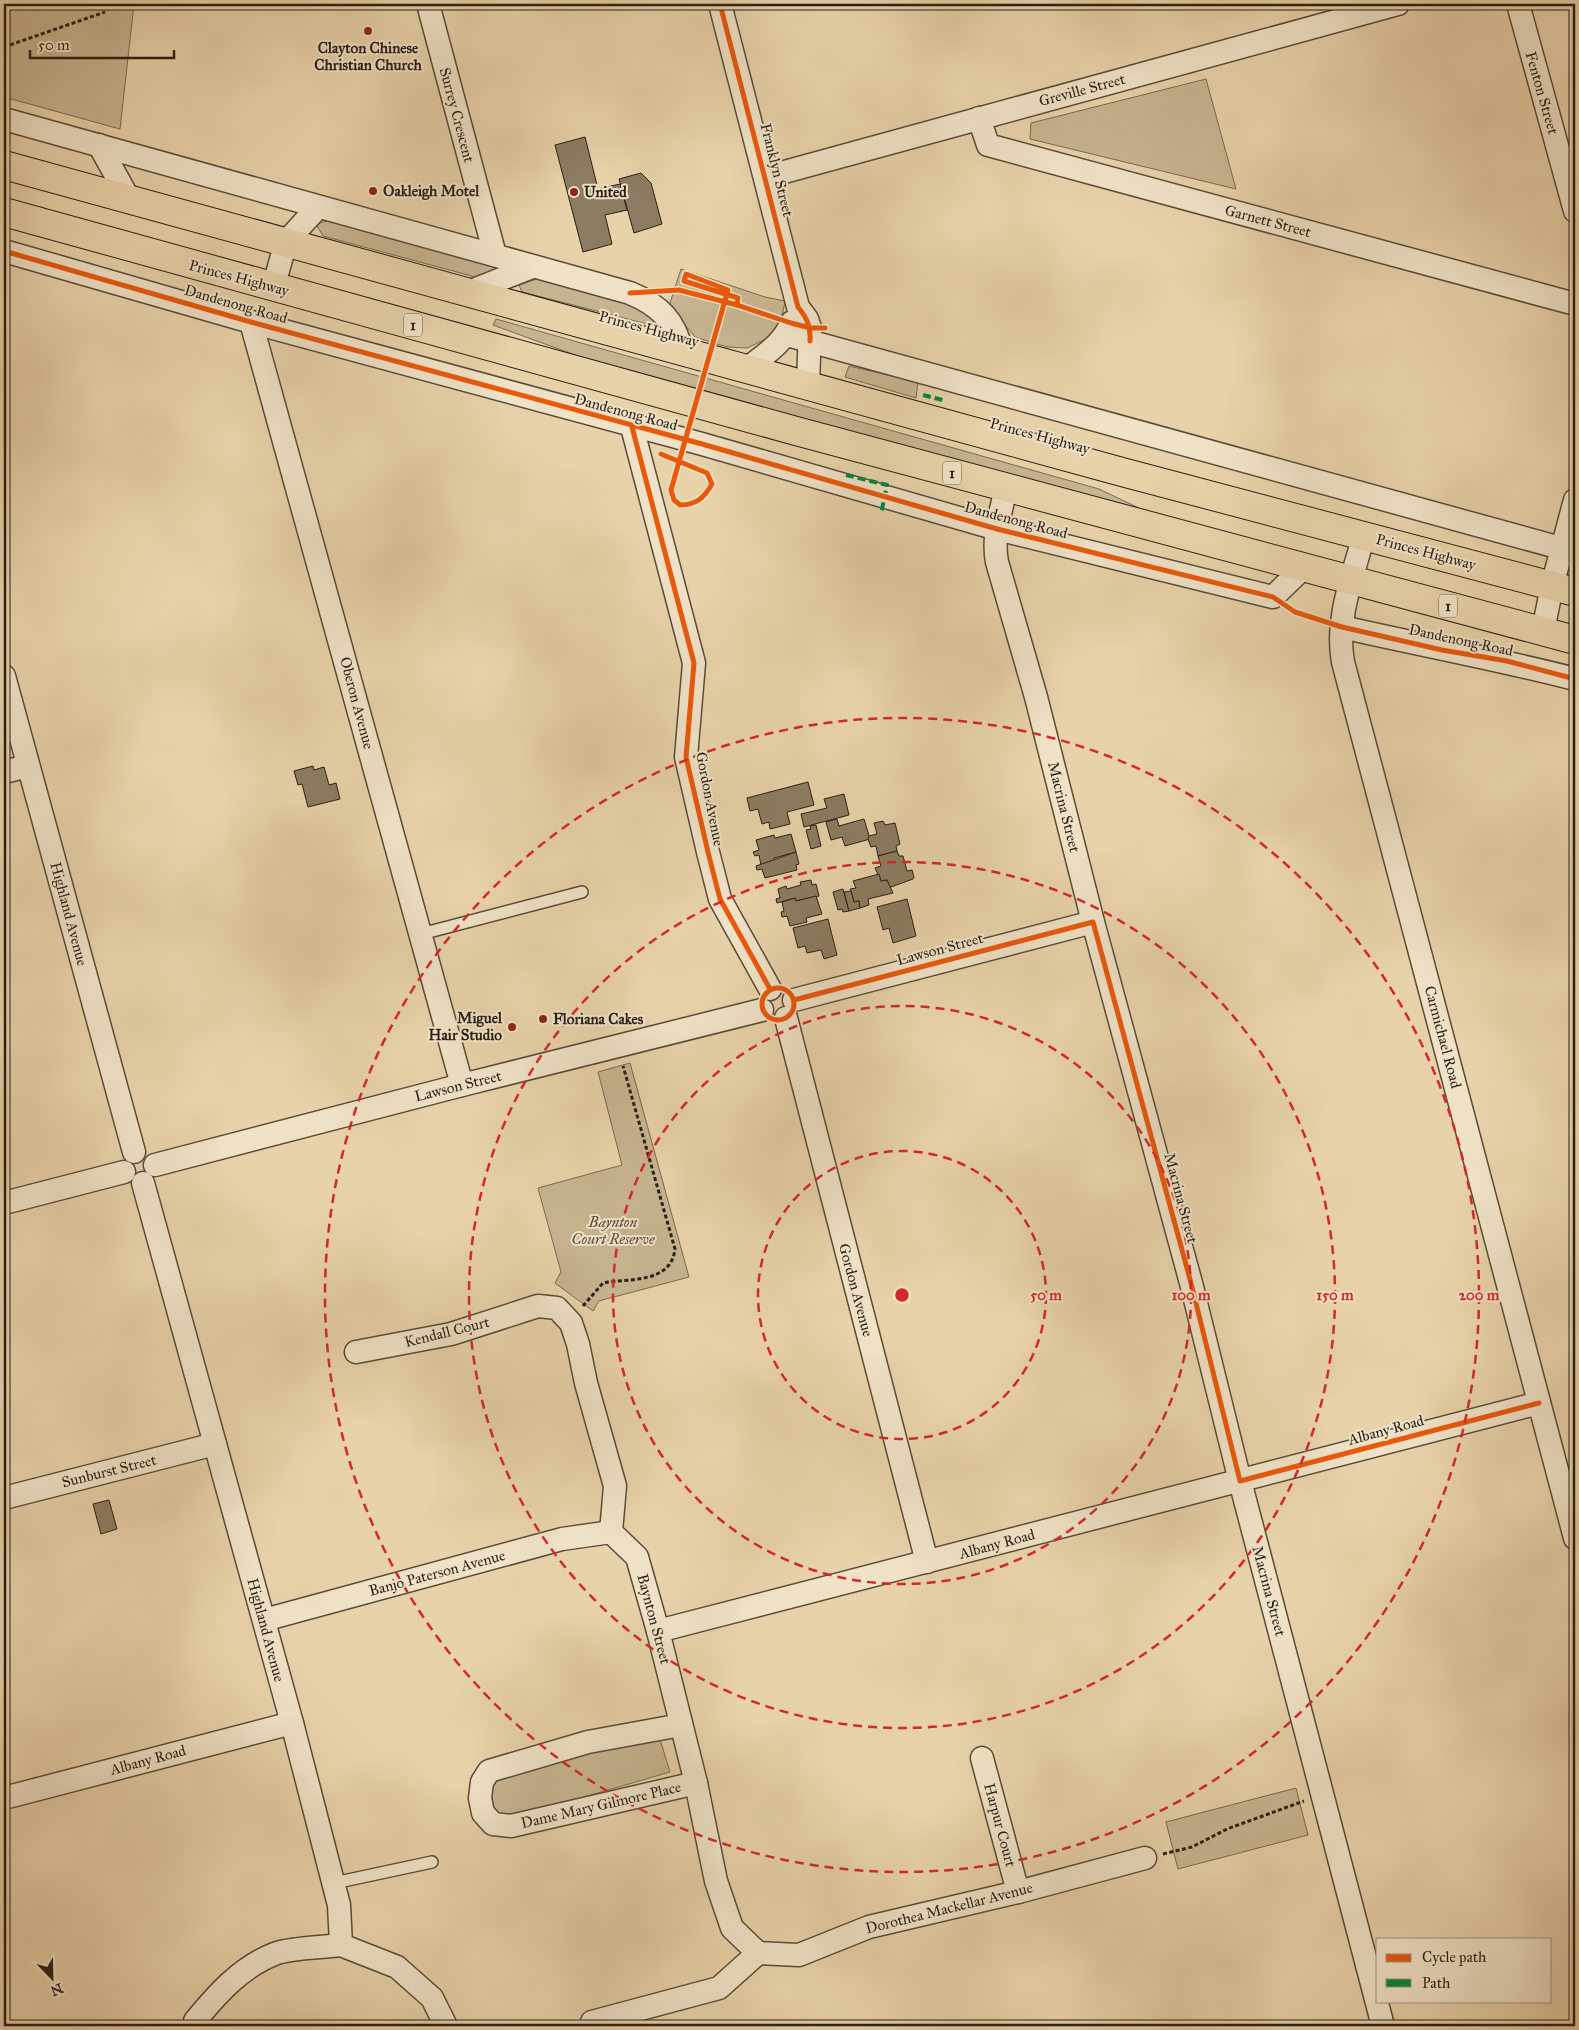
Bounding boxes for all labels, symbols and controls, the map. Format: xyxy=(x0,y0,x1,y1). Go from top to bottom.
marker: Clayton Chinese Christian Church xyxy=(362,25,374,37)
scale bar xyxy=(30,28,174,60)
text: 50 m xyxy=(38,36,70,54)
place label: Clayton Chinese Christian Church xyxy=(314,39,422,74)
street label: Fenton Street xyxy=(1522,49,1563,137)
street label: Surrey Crescent xyxy=(436,66,478,165)
street label: Greville Street xyxy=(1037,70,1128,110)
street label: Franklyn Street xyxy=(757,121,798,219)
place label: Oakleigh Motel xyxy=(383,182,480,201)
place label: United xyxy=(584,183,627,201)
marker: Oakleigh Motel xyxy=(367,185,379,197)
marker: United xyxy=(568,186,580,198)
street label: Garnett Street xyxy=(1223,201,1314,241)
street label: Princes Highway xyxy=(187,256,292,300)
street label: Dandenong Road xyxy=(182,281,290,327)
street label: Princes Highway xyxy=(597,307,702,351)
road number: 1 xyxy=(404,314,422,336)
street label: Dandenong Road xyxy=(572,390,680,435)
street label: Princes Highway xyxy=(988,414,1093,458)
road number: 1 xyxy=(943,462,961,484)
street label: Dandenong Road xyxy=(962,498,1070,543)
street label: Princes Highway xyxy=(1374,530,1479,574)
road number: 1 xyxy=(1439,594,1457,618)
street label: Dandenong Road xyxy=(1407,620,1515,660)
street label: Oberon Avenue xyxy=(336,655,378,751)
street label: Gordon Avenue xyxy=(692,750,728,848)
street label: Macrina Street xyxy=(1044,760,1084,855)
street label: Highland Avenue xyxy=(46,860,92,968)
street label: Lawson Street xyxy=(895,929,986,969)
street label: Carmichael Road xyxy=(1421,984,1465,1091)
place label: Miguel Hair Studio xyxy=(429,1009,503,1044)
place label: Floriana Cakes xyxy=(553,1010,644,1028)
marker: Floriana Cakes xyxy=(537,1013,549,1025)
marker: Miguel Hair Studio xyxy=(506,1021,518,1033)
street label: Lawson Street xyxy=(413,1066,504,1105)
street label: Macrina Street xyxy=(1160,1151,1202,1246)
park label: Baynton Court Reserve xyxy=(572,1213,655,1248)
street label: Gordon Avenue xyxy=(835,1241,877,1339)
centre of rings xyxy=(893,1286,911,1304)
text: 50 m xyxy=(1030,1286,1062,1304)
text: 100 m xyxy=(1171,1286,1211,1304)
text: 150 m xyxy=(1316,1286,1354,1304)
text: 200 m xyxy=(1459,1286,1500,1304)
street label: Kendall Court xyxy=(403,1313,492,1351)
street label: Albany Road xyxy=(1345,1411,1426,1449)
street label: Sunburst Street xyxy=(60,1450,159,1491)
street label: Albany Road xyxy=(956,1525,1037,1563)
street label: Macrina Street xyxy=(1248,1544,1290,1639)
street label: Banjo Paterson Avenue xyxy=(367,1546,507,1600)
street label: Baynton Street xyxy=(633,1572,675,1667)
street label: Highland Avenue xyxy=(243,1576,289,1684)
street label: Albany Road xyxy=(107,1741,188,1779)
street label: Dame Mary Gilmore Place xyxy=(519,1778,683,1832)
street label: Harpur Court xyxy=(980,1781,1020,1870)
street label: Dorothea Mackellar Avenue xyxy=(864,1879,1034,1937)
legend xyxy=(1376,1938,1552,2002)
text: Cycle path xyxy=(1422,1948,1487,1966)
north arrow xyxy=(28,1952,78,2002)
text: Path xyxy=(1422,1974,1451,1992)
text: N xyxy=(48,1979,66,2000)

